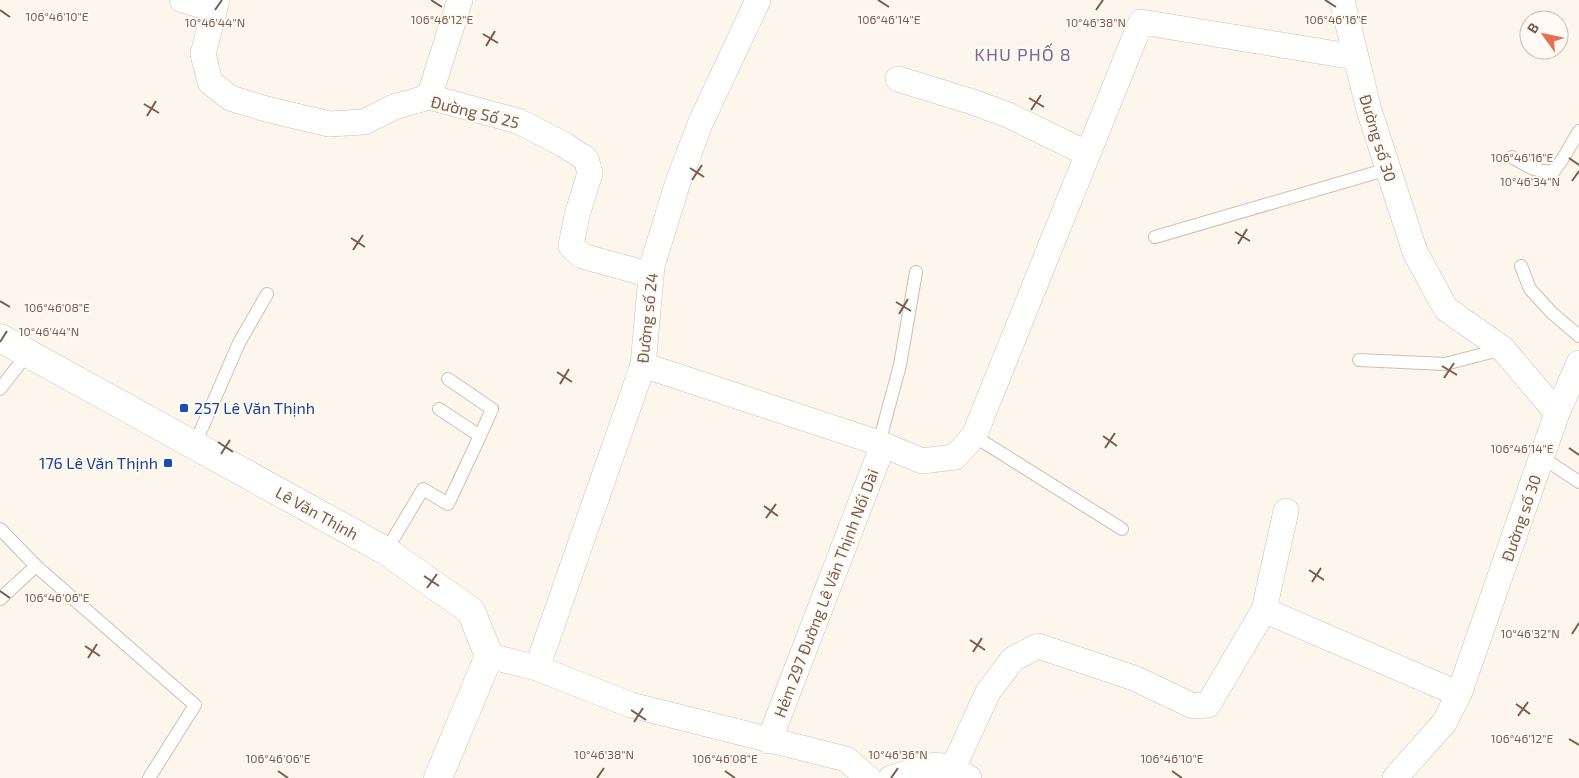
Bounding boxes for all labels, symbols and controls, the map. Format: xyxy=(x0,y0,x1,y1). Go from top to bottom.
text: 106°46'10"E xyxy=(26,9,89,23)
north arrow xyxy=(1519,10,1569,60)
text: 106°46'12"E xyxy=(411,12,474,26)
text: 106°46'14"E xyxy=(857,12,921,26)
text: 106°46'16"E xyxy=(1305,12,1368,26)
text: 10°46'44"N xyxy=(185,15,245,29)
text: 10°46'38"N xyxy=(1066,15,1126,29)
text: B xyxy=(1523,19,1542,36)
district label: KHU PHỐ 8 xyxy=(974,43,1072,65)
street label: Đường Số 25 xyxy=(429,91,521,132)
street label: Đường số 30 xyxy=(1356,92,1401,184)
text: 106°46'16"E xyxy=(1491,150,1554,164)
text: 10°46'34"N xyxy=(1500,174,1560,188)
street label: Đường số 24 xyxy=(632,272,661,364)
text: 106°46'08"E xyxy=(24,300,90,314)
text: 10°46'44"N xyxy=(19,324,79,338)
place label: 257 Lê Văn Thịnh xyxy=(194,398,315,417)
marker: 257 Lê Văn Thịnh xyxy=(178,402,190,414)
text: 106°46'14"E xyxy=(1490,441,1554,455)
place label: 176 Lê Văn Thịnh xyxy=(39,453,158,472)
marker: 176 Lê Văn Thịnh xyxy=(162,457,174,469)
street label: Hẻm 297 Đường Lê Văn Thịnh Nối Dài xyxy=(769,466,882,720)
street label: Đường số 30 xyxy=(1497,472,1544,564)
street label: Lê Văn Thịnh xyxy=(273,482,362,543)
text: 106°46'06"E xyxy=(24,590,90,604)
text: 10°46'32"N xyxy=(1500,626,1560,640)
text: 106°46'12"E xyxy=(1491,731,1554,745)
text: 10°46'38"N xyxy=(574,747,634,761)
text: 10°46'36"N xyxy=(868,747,928,761)
text: 106°46'06"E xyxy=(245,751,311,765)
text: 106°46'08"E xyxy=(692,751,758,765)
text: 106°46'10"E xyxy=(1141,751,1204,765)

